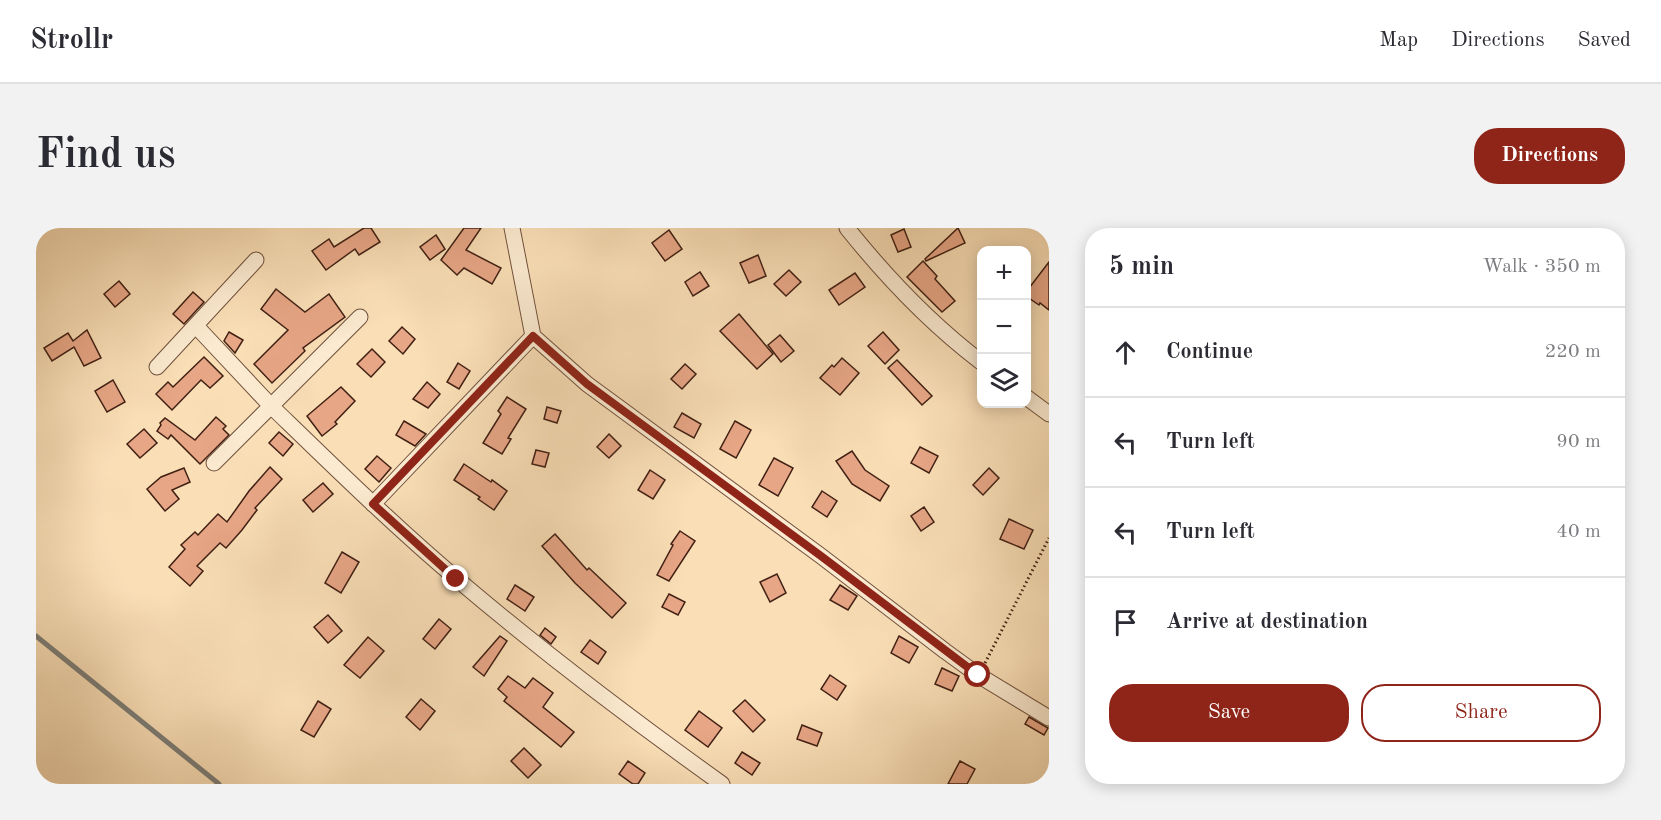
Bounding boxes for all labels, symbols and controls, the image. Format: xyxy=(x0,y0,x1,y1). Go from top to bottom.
text: Strollr xyxy=(30,27,113,55)
text: Map xyxy=(1379,30,1418,51)
text: Directions xyxy=(1451,30,1545,51)
text: Saved xyxy=(1578,30,1631,51)
button: Directions xyxy=(1474,128,1625,184)
text: Find us xyxy=(36,135,175,177)
map controls xyxy=(977,246,1031,408)
button: + xyxy=(977,246,1031,300)
text: 5 min xyxy=(1109,254,1174,280)
text: Walk · 350 m xyxy=(1482,257,1601,277)
button: − xyxy=(977,300,1031,354)
icon: ahead xyxy=(1109,336,1142,369)
text: Continue xyxy=(1166,341,1253,363)
text: 220 m xyxy=(1545,342,1601,362)
button: layers xyxy=(977,354,1031,408)
icon: left xyxy=(1109,426,1142,459)
text: Turn left xyxy=(1166,431,1255,453)
text: 90 m xyxy=(1556,432,1601,452)
icon: left xyxy=(1109,516,1142,549)
text: Turn left xyxy=(1166,521,1255,543)
text: 40 m xyxy=(1556,522,1601,542)
route end xyxy=(442,565,468,591)
icon: arrive xyxy=(1109,606,1142,639)
text: Arrive at destination xyxy=(1166,611,1368,633)
route start xyxy=(964,661,990,687)
button: Save xyxy=(1109,684,1349,742)
button: Share xyxy=(1361,684,1601,742)

